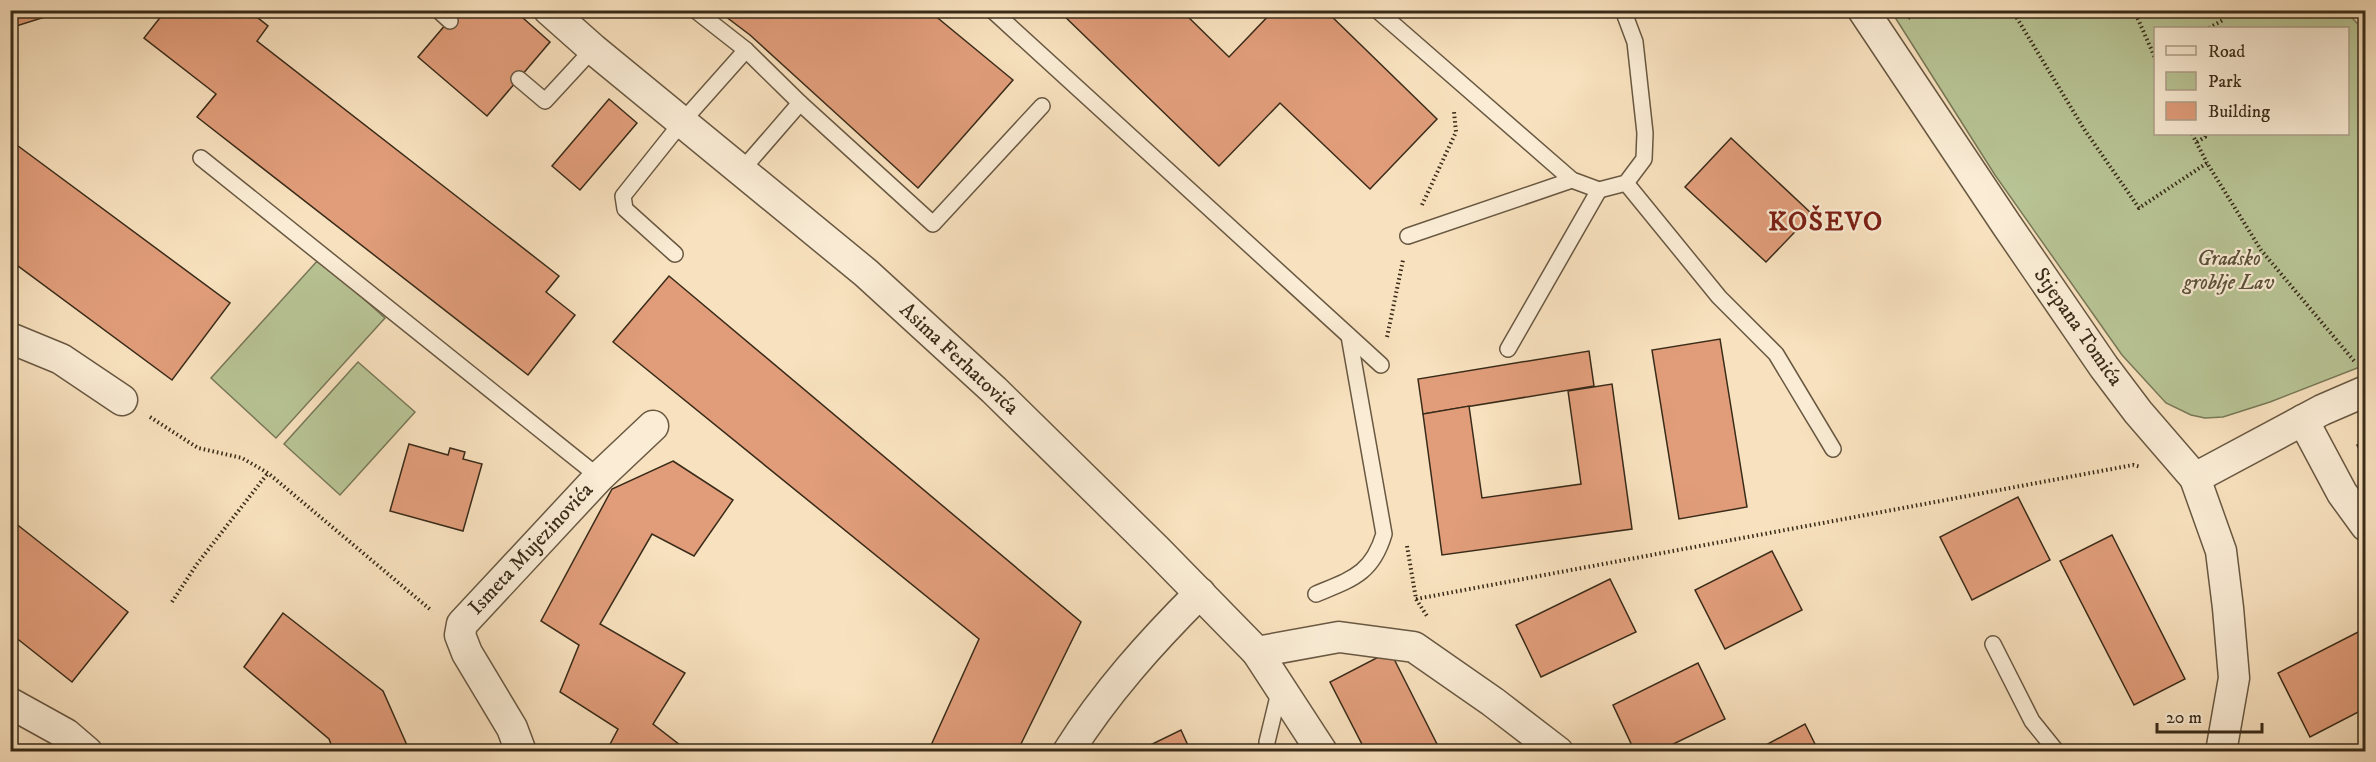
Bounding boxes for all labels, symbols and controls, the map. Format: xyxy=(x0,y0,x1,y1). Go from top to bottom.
legend xyxy=(2154,27,2349,135)
text: Road xyxy=(2208,41,2245,63)
text: Park xyxy=(2208,71,2242,93)
text: Building xyxy=(2208,101,2270,123)
district label: KOŠEVO xyxy=(1768,205,1884,239)
park label: Gradsko groblje Lav xyxy=(2182,246,2275,296)
street label: Stjepana Tomića xyxy=(2028,263,2128,391)
street label: Asima Ferhatovića xyxy=(894,297,1024,421)
street label: Ismeta Mujezinovića xyxy=(463,477,599,620)
scale bar xyxy=(2157,696,2262,734)
text: 20 m xyxy=(2166,707,2202,729)

